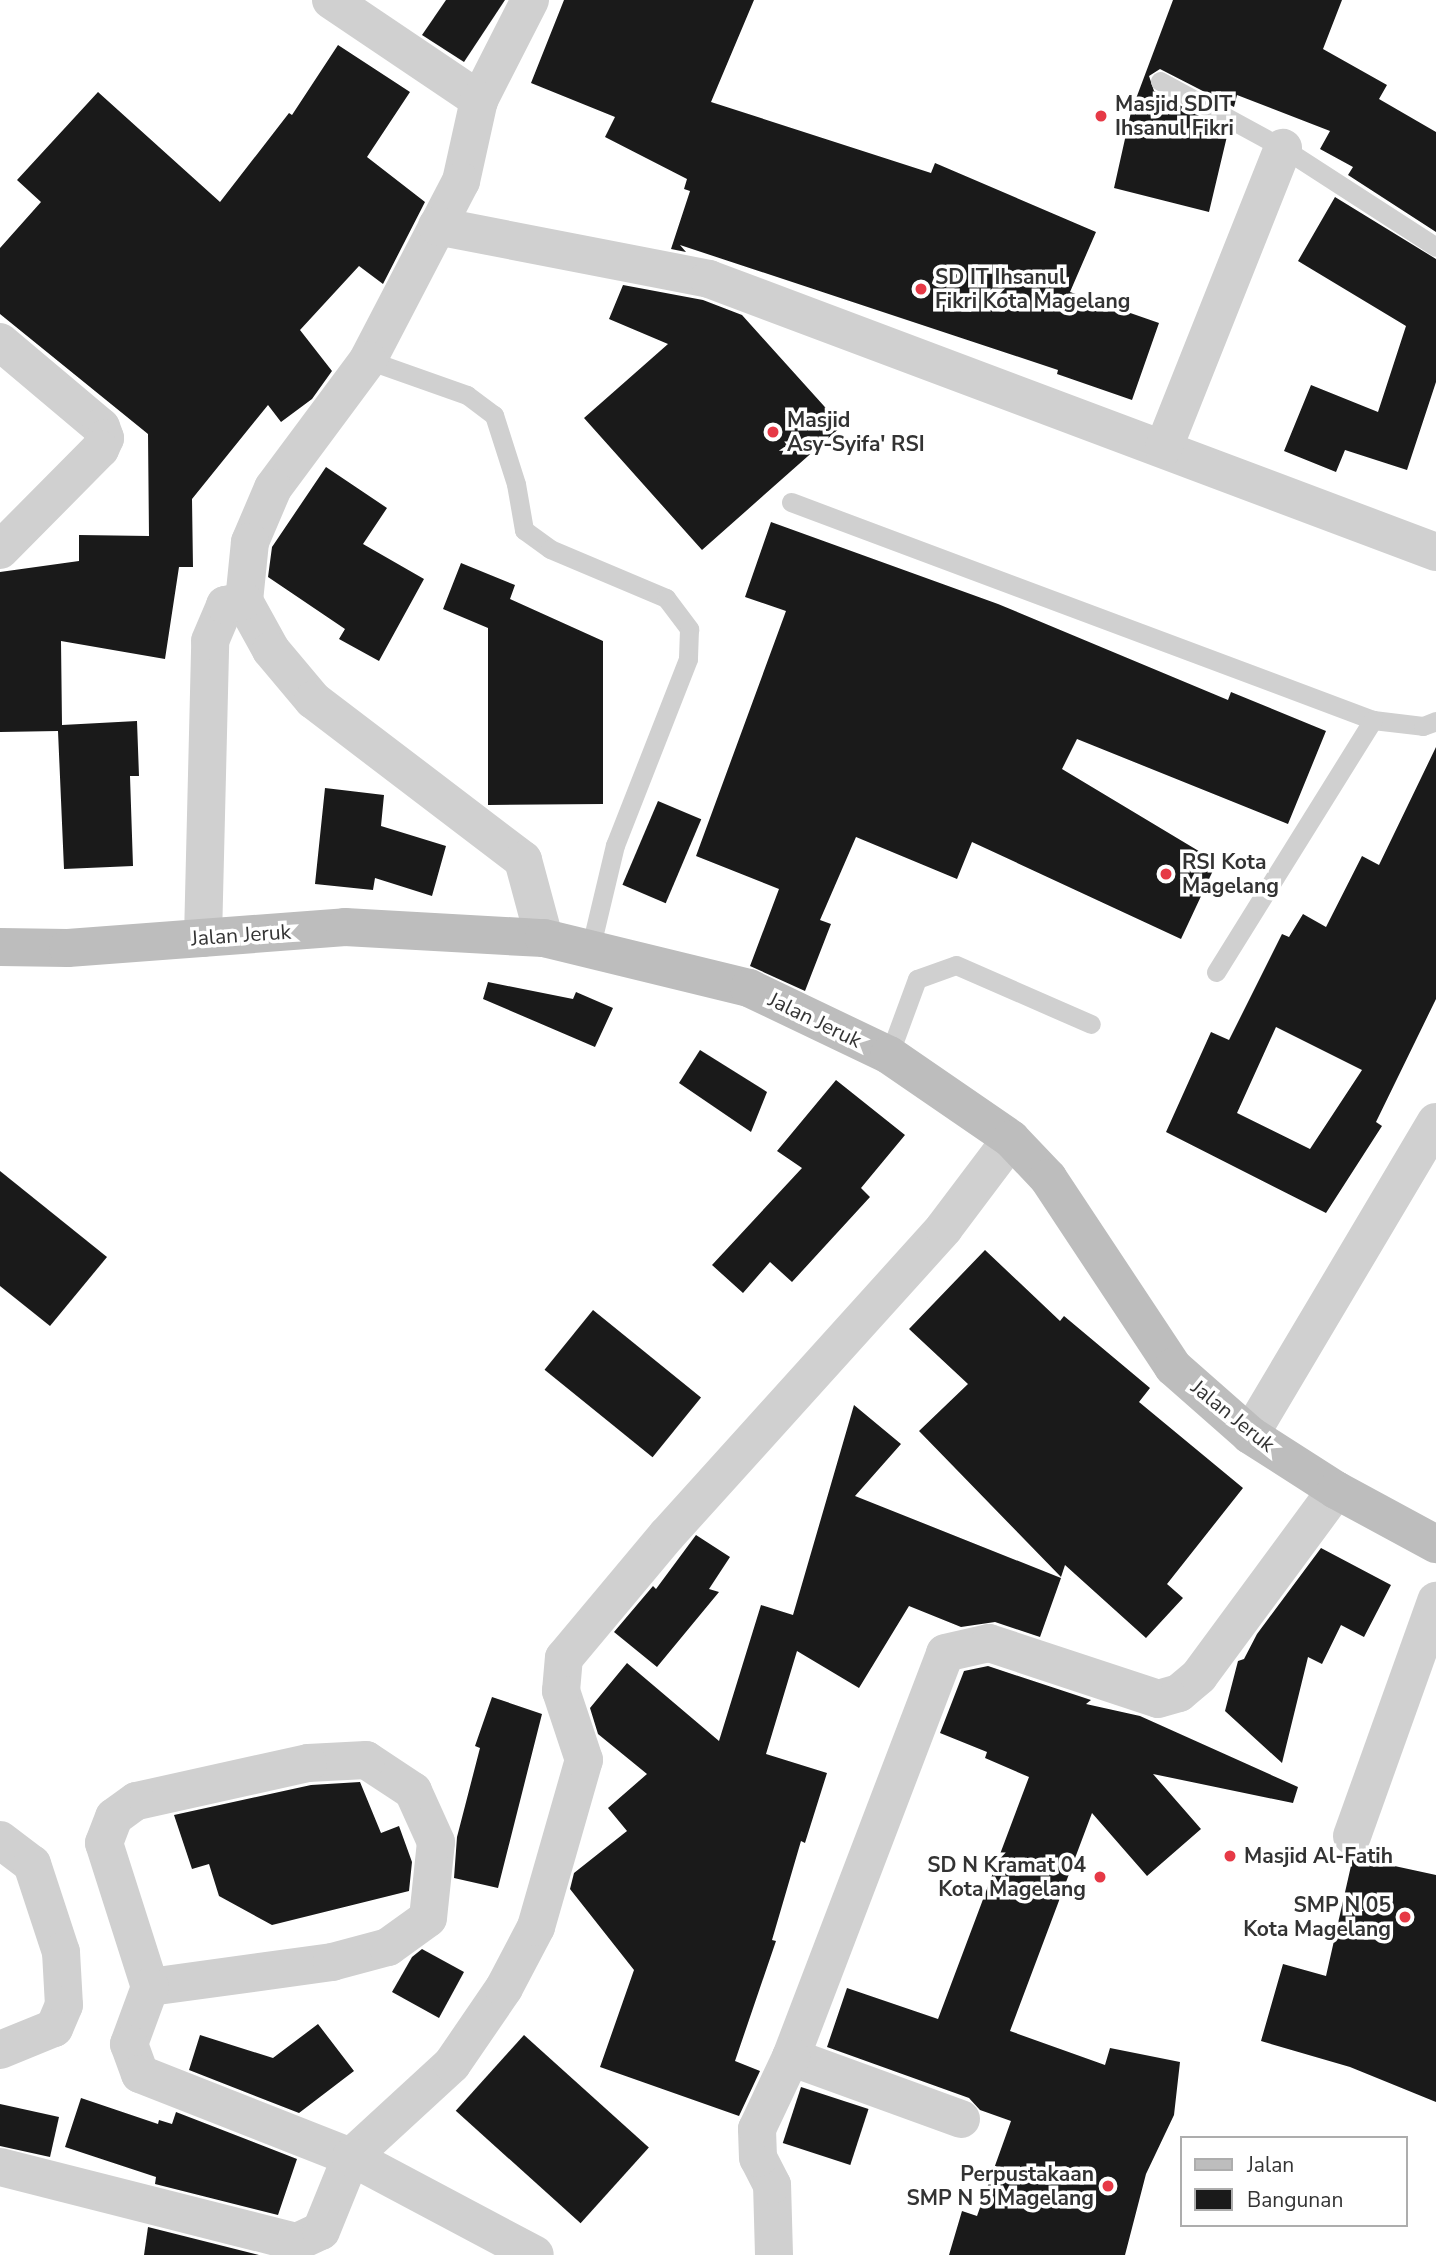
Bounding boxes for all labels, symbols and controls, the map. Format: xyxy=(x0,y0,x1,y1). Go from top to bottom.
place label: Masjid SDIT Ihsanul Fikri xyxy=(1115,91,1234,141)
marker: Masjid SDIT Ihsanul Fikri xyxy=(1093,108,1109,124)
place label: SD IT Ihsanul Fikri Kota Magelang xyxy=(935,264,1130,314)
marker: SD IT Ihsanul Fikri Kota Magelang xyxy=(913,281,929,297)
place label: Masjid Asy-Syifa' RSI xyxy=(787,407,925,457)
marker: Masjid Asy-Syifa' RSI xyxy=(765,424,781,440)
place label: RSI Kota Magelang xyxy=(1182,849,1279,899)
marker: RSI Kota Magelang xyxy=(1156,864,1176,884)
street label: Jalan Jeruk xyxy=(190,919,292,951)
street label: Jalan Jeruk xyxy=(764,987,866,1053)
street label: Jalan Jeruk xyxy=(1186,1375,1280,1457)
place label: Masjid Al-Fatih xyxy=(1244,1843,1393,1869)
marker: Masjid Al-Fatih xyxy=(1222,1848,1238,1864)
place label: SD N Kramat 04 Kota Magelang xyxy=(927,1852,1086,1902)
marker: SD N Kramat 04 Kota Magelang xyxy=(1092,1869,1108,1885)
place label: SMP N 05 Kota Magelang xyxy=(1243,1892,1391,1942)
marker: SMP N 05 Kota Magelang xyxy=(1397,1909,1413,1925)
legend xyxy=(1180,2136,1408,2227)
text: Jalan xyxy=(1247,2151,1294,2179)
place label: Perpustakaan SMP N 5 Magelang xyxy=(907,2161,1094,2211)
marker: Perpustakaan SMP N 5 Magelang xyxy=(1100,2178,1116,2194)
text: Bangunan xyxy=(1247,2186,1343,2214)

